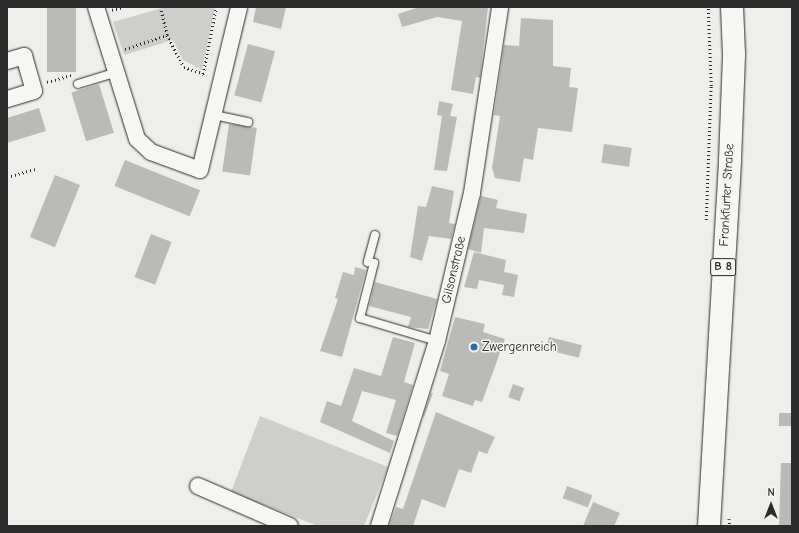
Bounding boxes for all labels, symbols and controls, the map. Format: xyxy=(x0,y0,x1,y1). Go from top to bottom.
street label: Frankfurter Straße xyxy=(717,143,737,247)
street label: Gilsonstraße xyxy=(439,235,469,305)
road number: B 8 xyxy=(710,257,736,277)
place label: Zwergenreich xyxy=(482,339,557,355)
marker: Zwergenreich xyxy=(469,342,479,352)
north arrow xyxy=(751,485,791,525)
text: N xyxy=(767,486,775,499)

